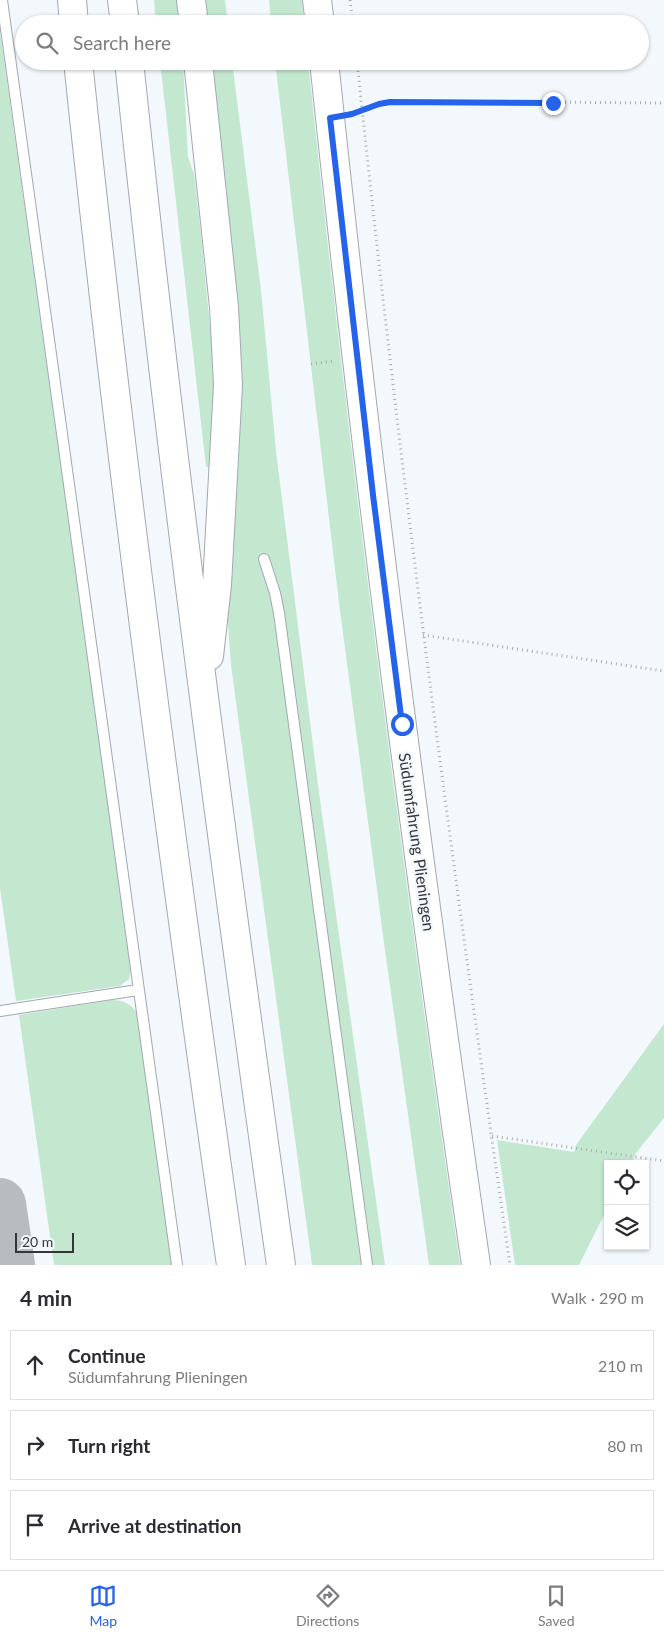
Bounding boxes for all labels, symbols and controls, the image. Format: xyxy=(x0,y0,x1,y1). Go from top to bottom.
search box xyxy=(15,15,649,70)
icon: search xyxy=(33,29,61,57)
text: Search here xyxy=(73,31,171,54)
route end xyxy=(542,92,565,115)
route start xyxy=(391,713,414,736)
street label: Südumfahrung Plieningen xyxy=(396,752,439,932)
map controls xyxy=(604,1160,649,1250)
button: locate xyxy=(604,1160,649,1205)
button: layers xyxy=(604,1205,649,1250)
scale bar xyxy=(15,1230,74,1253)
text: 20 m xyxy=(22,1233,53,1250)
text: 4 min xyxy=(20,1285,72,1310)
text: Walk · 290 m xyxy=(551,1288,644,1307)
text: Continue xyxy=(68,1344,146,1367)
icon: ahead xyxy=(21,1351,49,1379)
text: 210 m xyxy=(598,1356,643,1375)
text: Südumfahrung Plieningen xyxy=(68,1367,248,1386)
icon: right xyxy=(21,1431,49,1459)
text: Turn right xyxy=(68,1434,150,1457)
text: 80 m xyxy=(607,1436,643,1455)
icon: arrive xyxy=(21,1511,49,1539)
text: Arrive at destination xyxy=(68,1514,241,1537)
tab: Map xyxy=(89,1582,117,1629)
tab: Directions xyxy=(296,1582,359,1629)
tab: Saved xyxy=(538,1582,575,1629)

